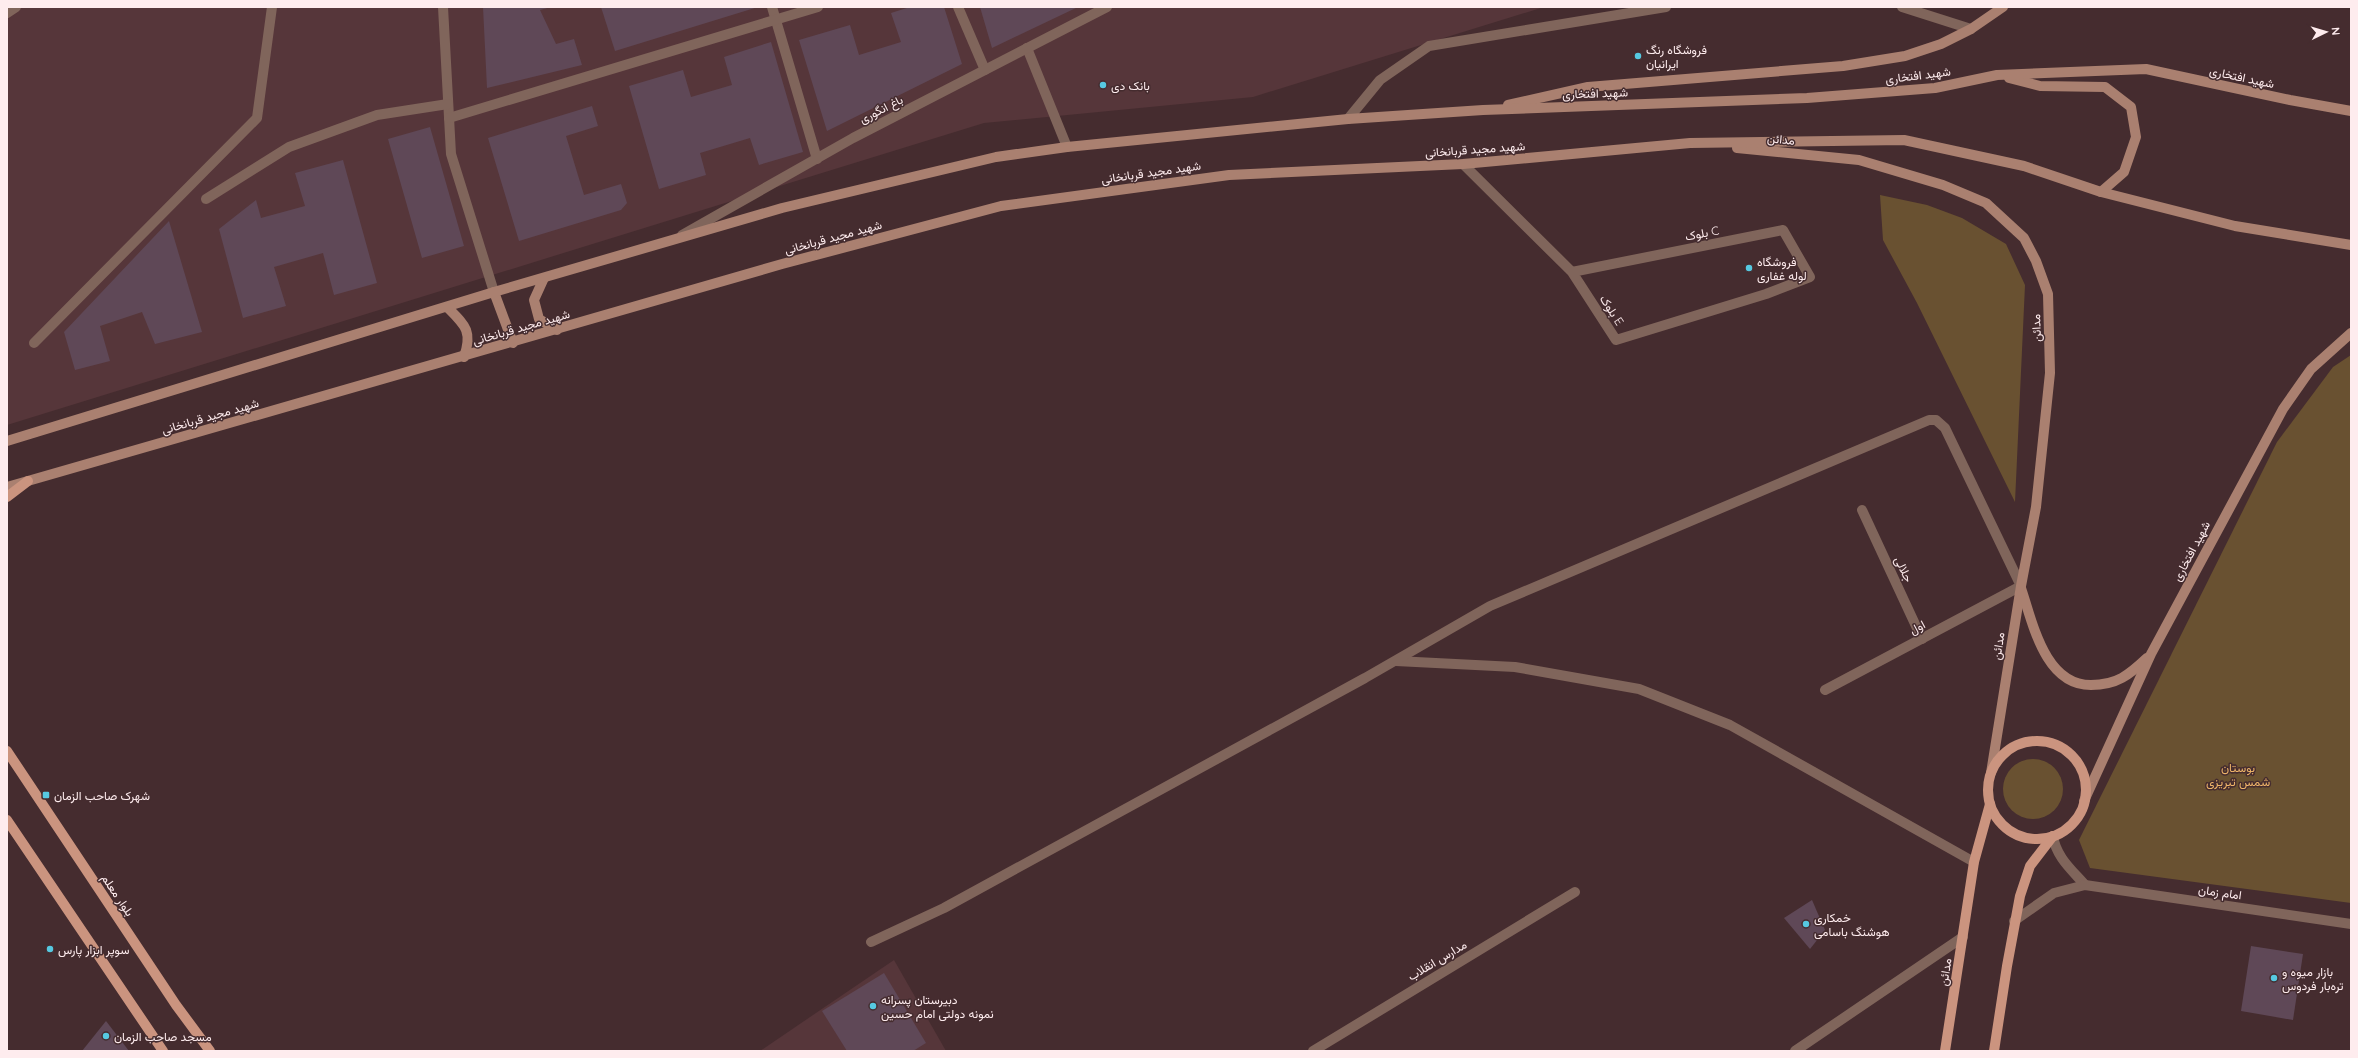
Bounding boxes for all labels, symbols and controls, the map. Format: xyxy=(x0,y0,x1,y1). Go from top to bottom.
north arrow xyxy=(2306,12,2346,52)
text: N xyxy=(2329,26,2343,36)
place label: فروشگاه رنگ ایرانیان xyxy=(1646,42,1707,72)
marker: فروشگاه رنگ ایرانیان xyxy=(1633,51,1643,61)
street label: شهید افتخاری xyxy=(2208,63,2276,92)
street label: شهید افتخاری xyxy=(1884,64,1952,87)
place label: بانک دی xyxy=(1111,78,1150,94)
marker: بانک دی xyxy=(1098,80,1108,90)
street label: شهید افتخاری xyxy=(1562,84,1628,103)
street label: باغ انگوری xyxy=(857,92,906,128)
street label: مدائن xyxy=(1766,130,1796,149)
street label: شهید مجید قربانخانی xyxy=(1424,138,1526,161)
street label: شهید مجید قربانخانی xyxy=(1100,158,1202,187)
street label: شهید مجید قربانخانی xyxy=(783,217,884,258)
street label: بلوک C xyxy=(1684,222,1721,245)
place label: فروشگاه لوله غفاری xyxy=(1757,254,1807,284)
marker: فروشگاه لوله غفاری xyxy=(1744,263,1754,273)
street label: بلوک E xyxy=(1596,292,1627,329)
street label: شهید مجید قربانخانی xyxy=(471,306,572,349)
street label: مدائن xyxy=(2028,314,2045,342)
street label: شهید مجید قربانخانی xyxy=(160,395,261,438)
street label: شهید افتخاری xyxy=(2169,518,2214,584)
street label: جلالی xyxy=(1891,554,1916,585)
street label: اول xyxy=(1907,617,1928,638)
street label: مدائن xyxy=(1988,631,2009,661)
park label: بوستان شمس تبریزی xyxy=(2206,760,2270,790)
place label: شهرک صاحب الزمان xyxy=(54,788,150,804)
marker: شهرک صاحب الزمان xyxy=(41,790,51,800)
street label: بلوار معلم xyxy=(98,871,138,919)
street label: امام زمان xyxy=(2197,882,2243,903)
place label: خمکاری هوشنگ باسامی xyxy=(1814,910,1889,940)
marker: خمکاری هوشنگ باسامی xyxy=(1801,919,1811,929)
street label: مدارس انقلاب xyxy=(1405,937,1470,984)
place label: سوپر ابزار پارس xyxy=(58,942,129,958)
marker: سوپر ابزار پارس xyxy=(45,944,55,954)
street label: مدائن xyxy=(1935,957,1956,987)
place label: بازار میوه و تره‌بار فردوس xyxy=(2282,964,2344,994)
marker: بازار میوه و تره‌بار فردوس xyxy=(2269,973,2279,983)
place label: دبیرستان پسرانه نمونه دولتی امام حسین xyxy=(881,992,994,1022)
marker: دبیرستان پسرانه نمونه دولتی امام حسین xyxy=(868,1001,878,1011)
place label: مسجد صاحب الزمان xyxy=(114,1029,212,1045)
marker: مسجد صاحب الزمان xyxy=(101,1031,111,1041)

